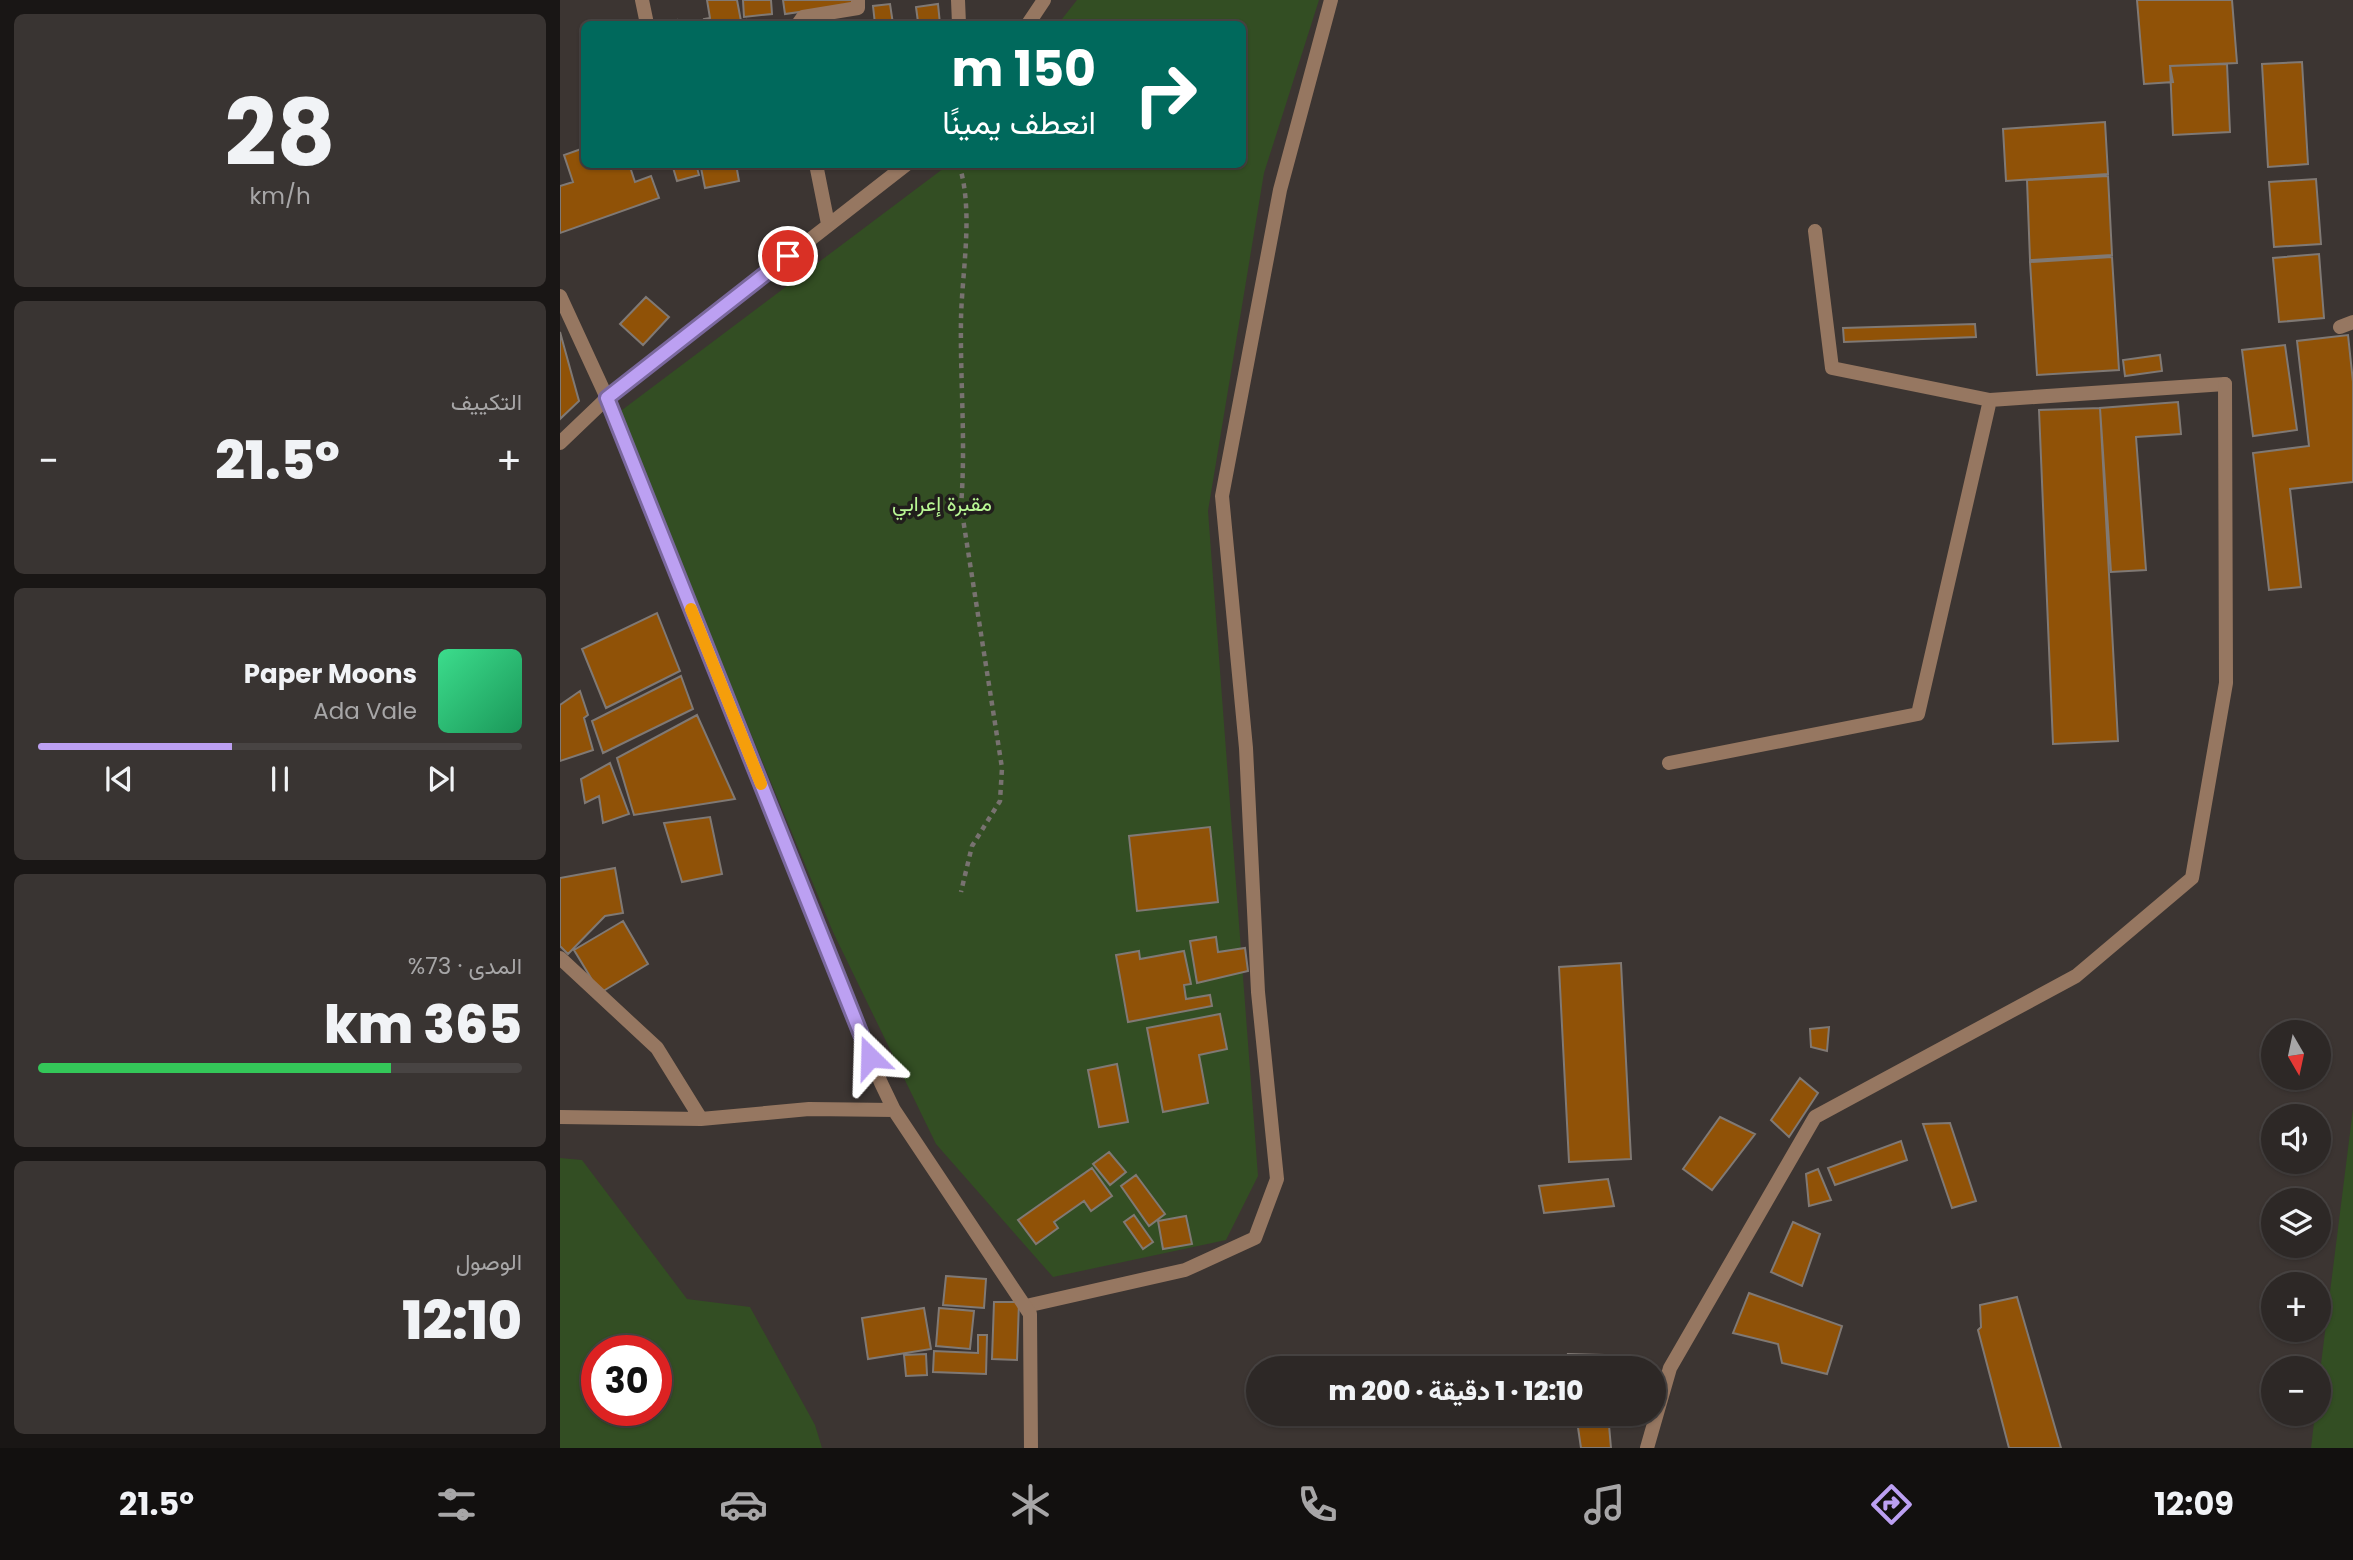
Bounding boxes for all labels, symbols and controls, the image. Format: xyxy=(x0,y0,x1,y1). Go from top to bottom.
text: 150 m xyxy=(951,35,1096,103)
icon: right xyxy=(1120,49,1211,140)
text: 28 xyxy=(225,69,335,197)
text: انعطف يمينًا xyxy=(942,100,1096,145)
text: km/h xyxy=(249,180,311,212)
pin xyxy=(758,226,818,286)
icon: arrive xyxy=(769,237,807,275)
text: التكييف xyxy=(451,386,522,418)
text: 21.5° xyxy=(215,424,340,497)
text: − xyxy=(38,434,59,487)
text: + xyxy=(496,434,522,487)
park label: مقبرة إعرابي xyxy=(892,489,992,521)
text: Paper Moons xyxy=(244,656,417,692)
text: Ada Vale xyxy=(313,695,417,727)
icon: previous xyxy=(100,760,138,798)
icon: pause xyxy=(261,760,299,798)
icon: next xyxy=(422,760,460,798)
text: المدى · 73% xyxy=(408,950,522,982)
text: 365 km xyxy=(324,988,522,1061)
position arrow xyxy=(833,1020,907,1094)
north arrow xyxy=(2261,1020,2331,1090)
map controls xyxy=(2261,1020,2331,1426)
button: sound xyxy=(2261,1104,2331,1174)
button: layers xyxy=(2261,1188,2331,1258)
text: الوصول xyxy=(456,1246,522,1278)
button: + xyxy=(2261,1272,2331,1342)
text: 12:10 xyxy=(402,1284,522,1357)
speed limit sign: 30 xyxy=(581,1335,672,1426)
button: − xyxy=(2261,1356,2331,1426)
text: 12:10 · 1 دقيقة · 200 m xyxy=(1329,1373,1583,1409)
icon: filters xyxy=(432,1480,481,1529)
icon: car xyxy=(719,1480,768,1529)
icon: climate xyxy=(1006,1480,1055,1529)
icon: phone xyxy=(1293,1480,1342,1529)
icon: music xyxy=(1580,1480,1629,1529)
icon: directions xyxy=(1867,1480,1916,1529)
text: 21.5° xyxy=(119,1481,194,1526)
text: 12:09 xyxy=(2154,1481,2234,1526)

